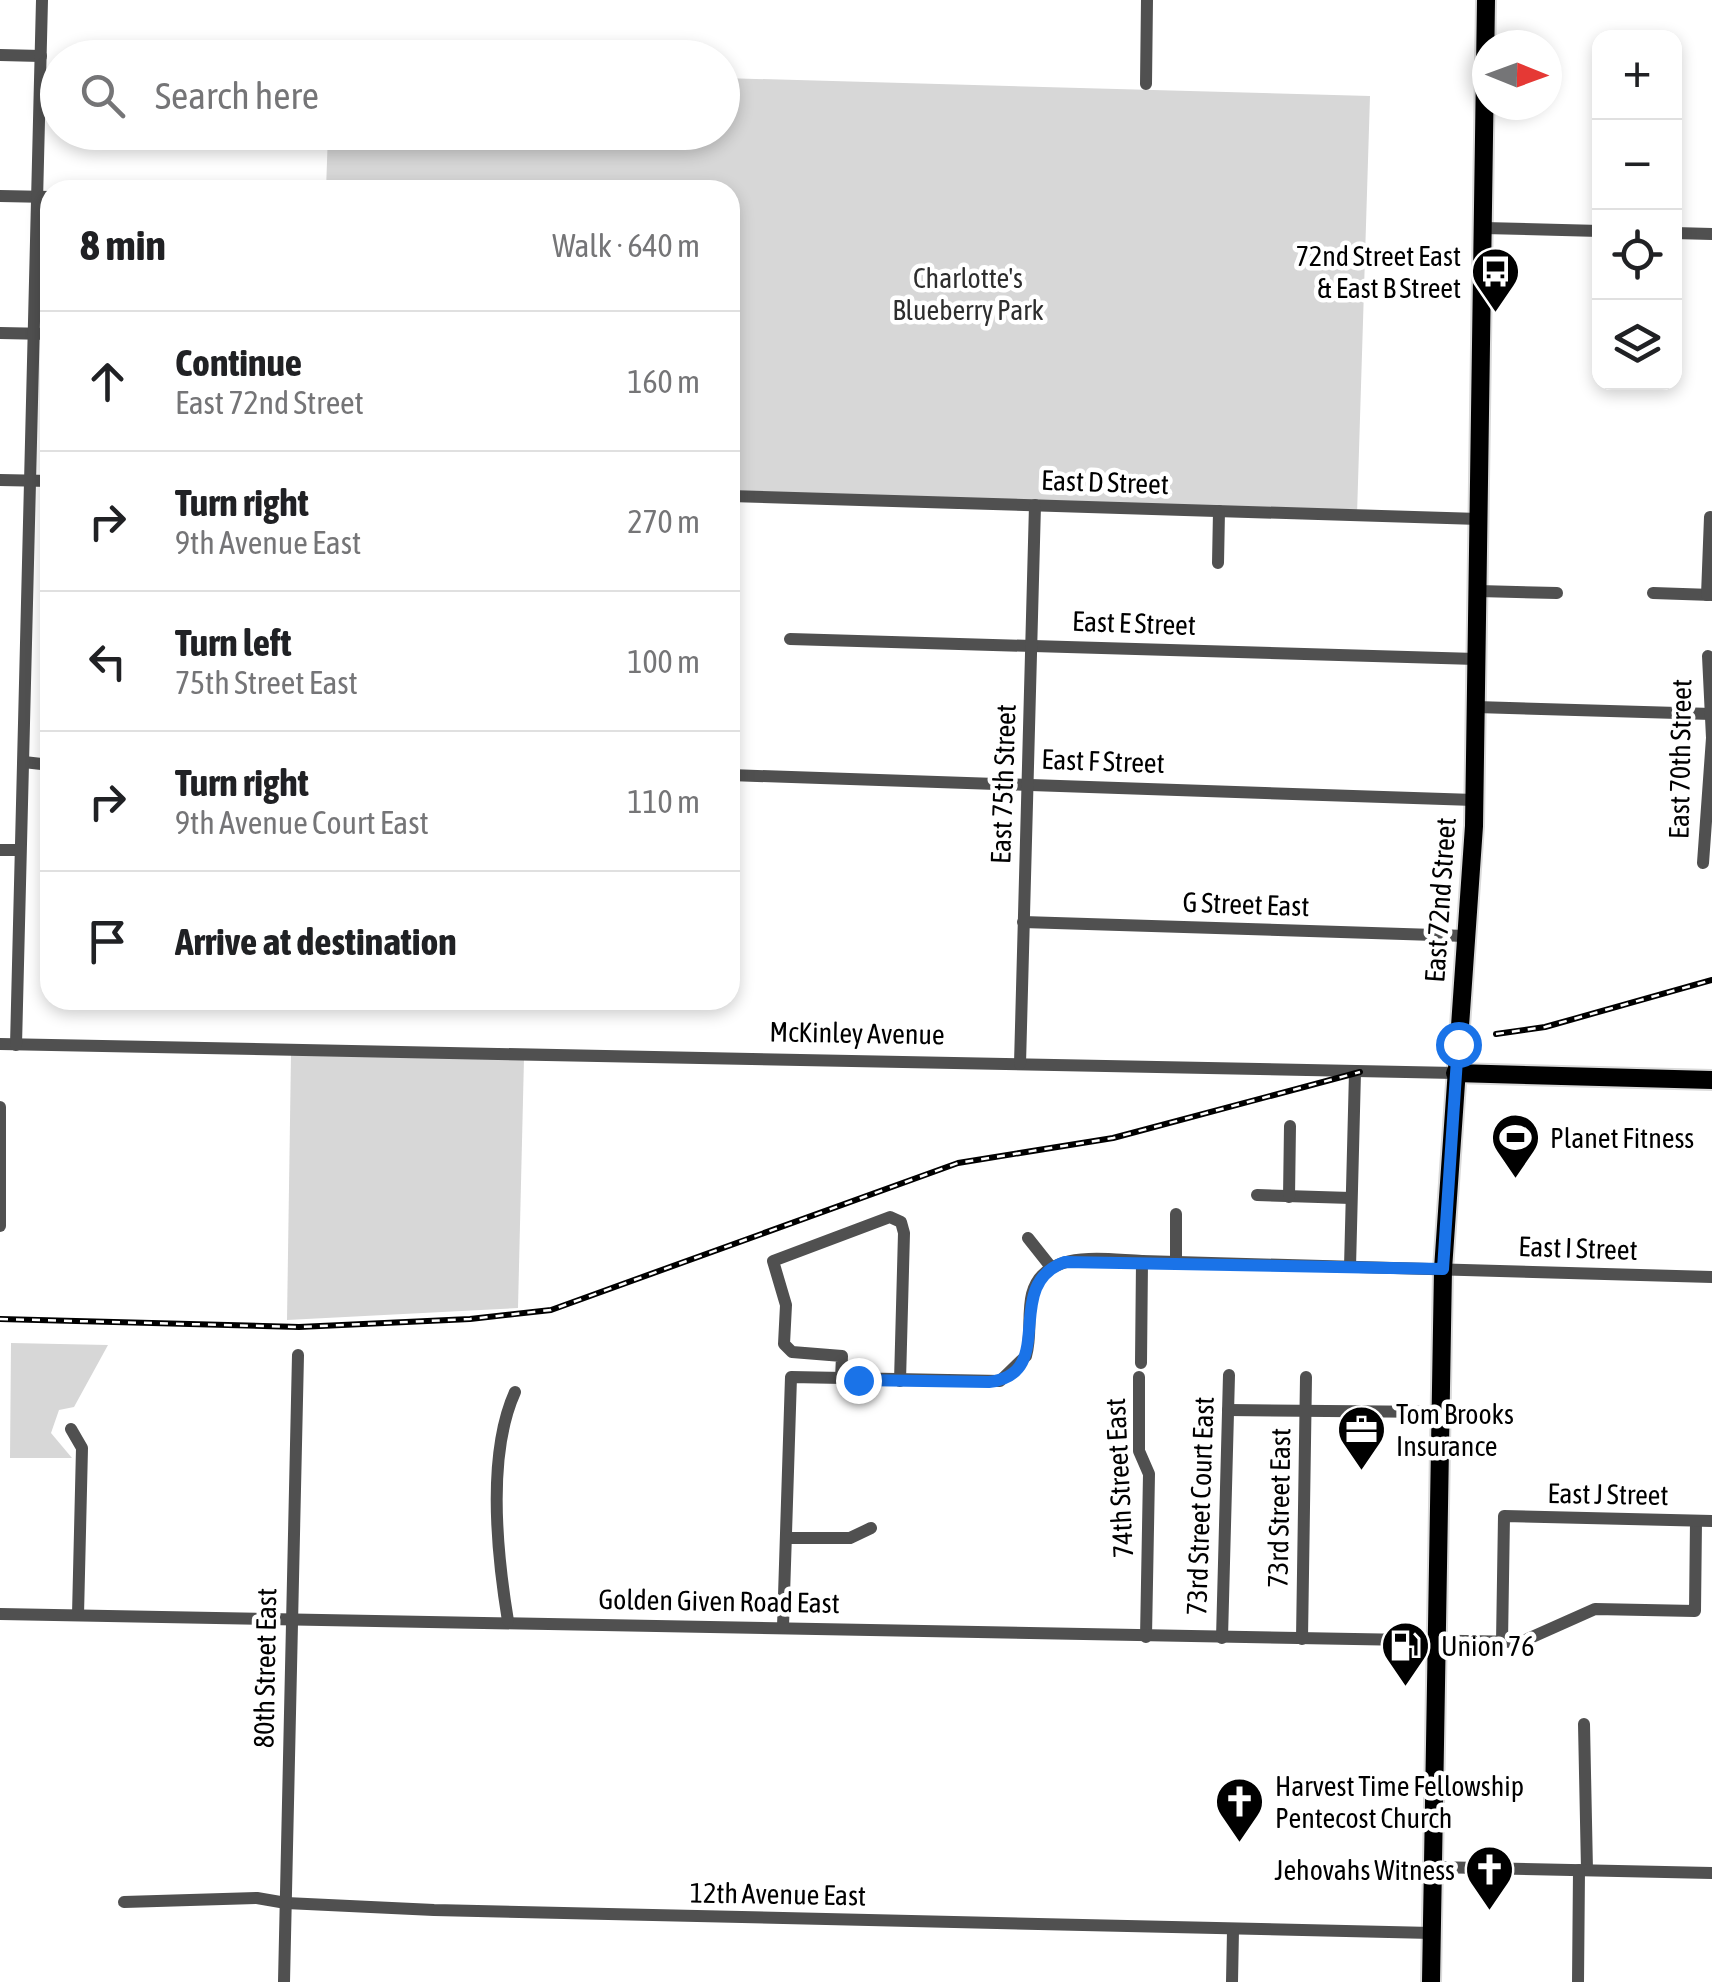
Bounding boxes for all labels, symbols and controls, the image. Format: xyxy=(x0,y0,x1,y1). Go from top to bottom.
north arrow xyxy=(1472,30,1562,120)
map controls xyxy=(1592,30,1682,390)
button: + xyxy=(1592,30,1682,120)
search box xyxy=(40,40,740,150)
icon: search xyxy=(75,68,130,123)
text: Search here xyxy=(155,74,319,117)
button: − xyxy=(1592,120,1682,210)
button: locate xyxy=(1592,210,1682,300)
text: 8 min xyxy=(80,221,166,269)
text: Walk · 640 m xyxy=(552,227,700,264)
place label: 72nd Street East & East B Street xyxy=(1296,240,1461,304)
bus stop icon: 72nd Street East & East B Street xyxy=(1470,246,1522,314)
park label: Charlotte's Blueberry Park xyxy=(892,262,1044,326)
button: layers xyxy=(1592,300,1682,390)
text: Continue xyxy=(175,341,302,384)
icon: ahead xyxy=(80,354,135,409)
text: 160 m xyxy=(627,363,700,400)
text: East 72nd Street xyxy=(175,384,364,421)
street label: East D Street xyxy=(1041,464,1169,500)
text: Turn right xyxy=(175,481,309,524)
icon: right xyxy=(80,494,135,549)
text: 270 m xyxy=(627,503,700,540)
text: 9th Avenue East xyxy=(175,524,361,561)
street label: East E Street xyxy=(1072,605,1196,641)
text: Turn left xyxy=(175,621,291,664)
icon: left xyxy=(80,634,135,689)
text: 100 m xyxy=(627,643,700,680)
text: 75th Street East xyxy=(175,664,358,701)
street label: East 70th Street xyxy=(1663,679,1697,839)
street label: East 75th Street xyxy=(984,704,1022,864)
street label: East F Street xyxy=(1041,743,1165,779)
text: Turn right xyxy=(175,761,309,804)
icon: right xyxy=(80,774,135,829)
text: 110 m xyxy=(627,783,700,820)
text: 9th Avenue Court East xyxy=(175,804,429,841)
street label: East 72nd Street xyxy=(1418,816,1462,984)
street label: G Street East xyxy=(1182,886,1310,922)
icon: arrive xyxy=(80,914,135,969)
text: Arrive at destination xyxy=(175,920,457,963)
street label: McKinley Avenue xyxy=(769,1015,945,1051)
route start xyxy=(1436,1022,1482,1068)
sports icon: Planet Fitness xyxy=(1489,1112,1541,1180)
place label: Planet Fitness xyxy=(1550,1122,1694,1154)
street label: East I Street xyxy=(1518,1230,1638,1266)
route end xyxy=(836,1358,882,1404)
street label: 73rd Street Court East xyxy=(1180,1396,1220,1616)
street label: 74th Street East xyxy=(1099,1397,1139,1559)
place label: Tom Brooks Insurance xyxy=(1396,1398,1514,1462)
office icon: Tom Brooks Insurance xyxy=(1335,1404,1387,1472)
street label: 73rd Street East xyxy=(1262,1428,1296,1588)
street label: East J Street xyxy=(1547,1477,1669,1511)
street label: Golden Given Road East xyxy=(598,1583,840,1619)
street label: 80th Street East xyxy=(248,1588,282,1748)
fuel station icon: Union 76 xyxy=(1380,1620,1432,1688)
place label: Union 76 xyxy=(1441,1630,1534,1662)
place label: Harvest Time Fellowship Pentecost Church xyxy=(1275,1770,1524,1834)
church icon: Harvest Time Fellowship Pentecost Church xyxy=(1214,1776,1266,1844)
church icon: Jehovahs Witness xyxy=(1464,1844,1516,1912)
place label: Jehovahs Witness xyxy=(1274,1854,1455,1886)
street label: 12th Avenue East xyxy=(690,1876,866,1912)

